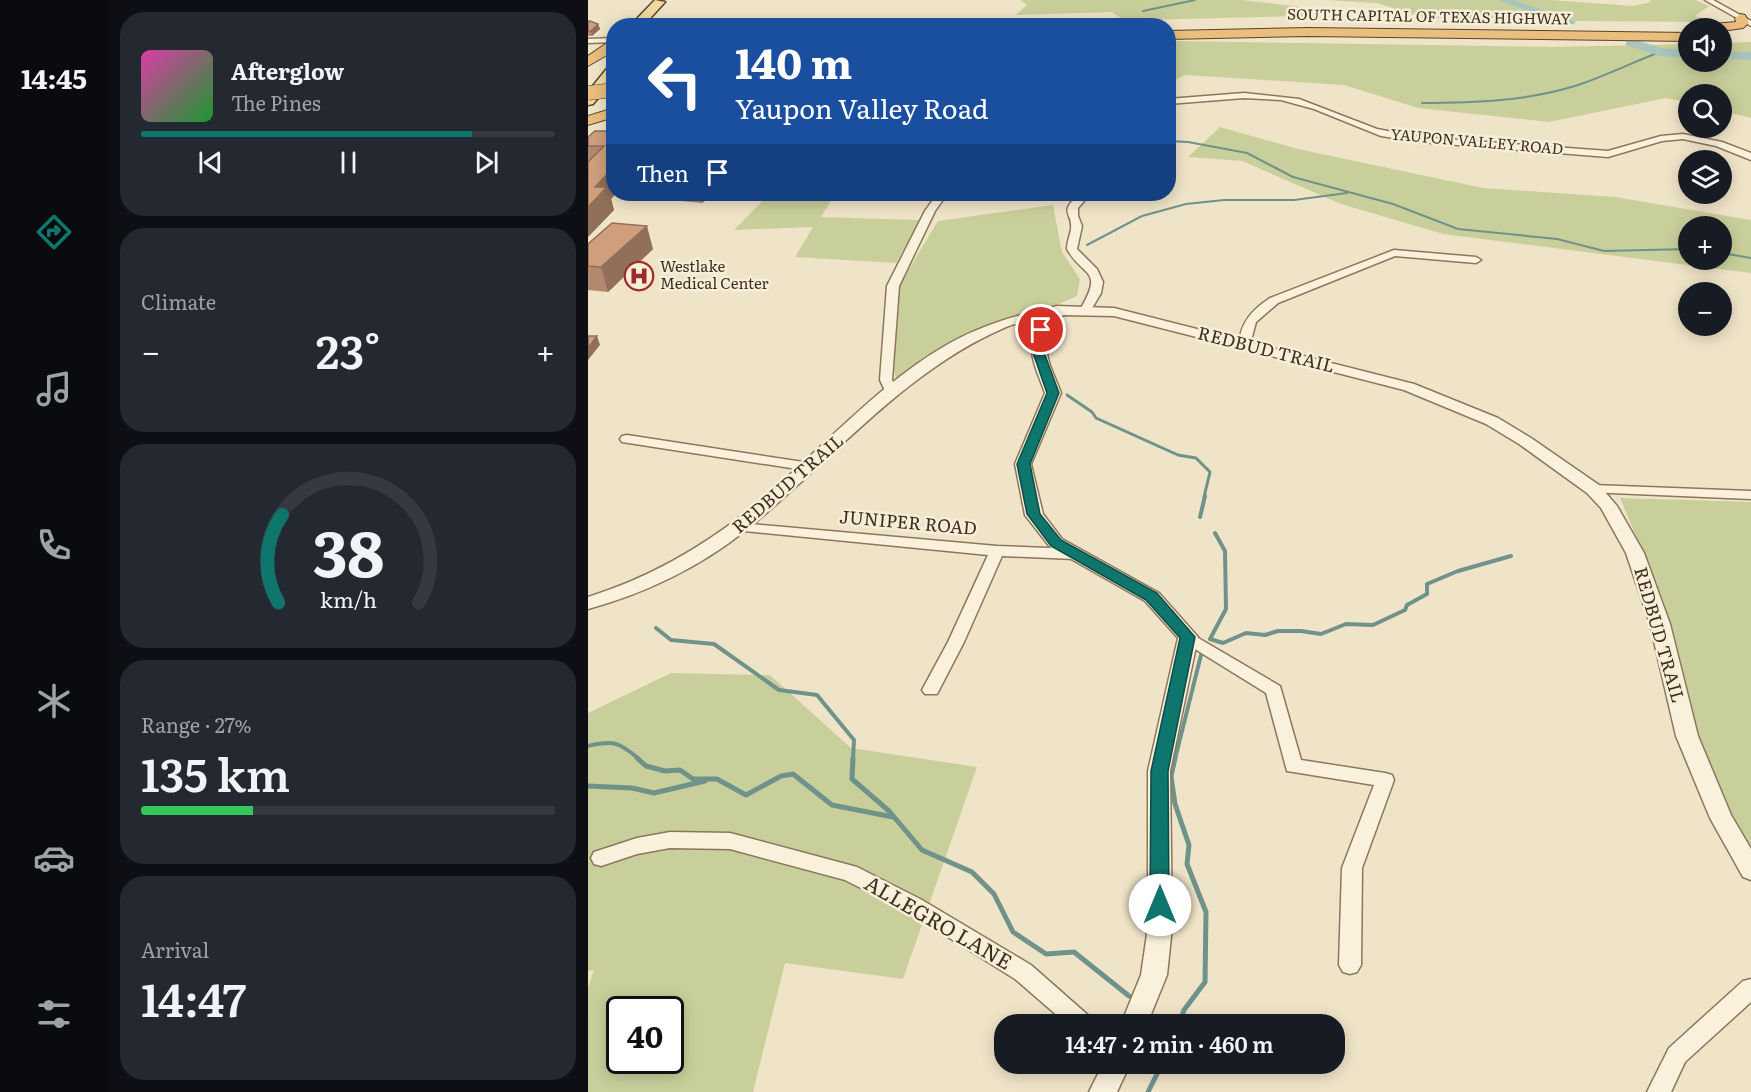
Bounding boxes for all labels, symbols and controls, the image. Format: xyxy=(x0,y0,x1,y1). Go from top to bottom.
street label: SOUTH CAPITAL OF TEXAS HIGHWAY xyxy=(1287,2,1571,29)
map controls xyxy=(1678,18,1732,336)
button: sound xyxy=(1678,18,1732,72)
text: 140 m xyxy=(735,30,852,92)
icon: left xyxy=(636,42,714,120)
text: Afterglow xyxy=(231,54,344,87)
text: 14:45 xyxy=(21,57,87,97)
button: search xyxy=(1678,84,1732,138)
text: The Pines xyxy=(231,87,321,117)
text: Yaupon Valley Road xyxy=(735,87,989,127)
street label: YAUPON VALLEY ROAD xyxy=(1390,122,1564,160)
icon: previous xyxy=(194,146,227,179)
icon: pause xyxy=(332,146,365,179)
icon: next xyxy=(470,146,503,179)
button: layers xyxy=(1678,150,1732,204)
text: Then xyxy=(636,156,689,189)
icon: arrive xyxy=(701,156,734,189)
icon: directions xyxy=(33,211,75,253)
button: + xyxy=(1678,216,1732,270)
place label: Westlake Medical Center xyxy=(660,254,769,294)
hospital icon: Westlake Medical Center xyxy=(623,260,655,292)
button: − xyxy=(1678,282,1732,336)
text: Climate xyxy=(141,286,216,316)
pin xyxy=(1015,304,1066,355)
icon: arrive xyxy=(1024,313,1057,346)
text: 23° xyxy=(316,316,380,383)
street label: REDBUD TRAIL xyxy=(1195,318,1338,379)
text: − xyxy=(141,325,160,374)
text: + xyxy=(536,325,555,374)
icon: music xyxy=(33,368,75,410)
street label: REDBUD TRAIL xyxy=(725,427,849,539)
street label: JUNIPER ROAD xyxy=(838,502,978,541)
text: 38 xyxy=(312,504,384,596)
icon: phone xyxy=(33,524,75,566)
street label: REDBUD TRAIL xyxy=(1628,563,1693,706)
text: km/h xyxy=(319,583,377,615)
icon: climate xyxy=(33,680,75,722)
text: Range · 27% xyxy=(141,709,252,739)
text: 135 km xyxy=(141,739,290,806)
icon: car xyxy=(33,837,75,879)
street label: ALLEGRO LANE xyxy=(860,866,1019,976)
position arrow xyxy=(1128,873,1192,937)
text: Arrival xyxy=(141,934,209,964)
text: 14:47 xyxy=(141,964,246,1031)
icon: filters xyxy=(33,993,75,1035)
speed limit sign: 40 xyxy=(606,996,684,1074)
text: 14:47 · 2 min · 460 m xyxy=(1065,1027,1274,1060)

